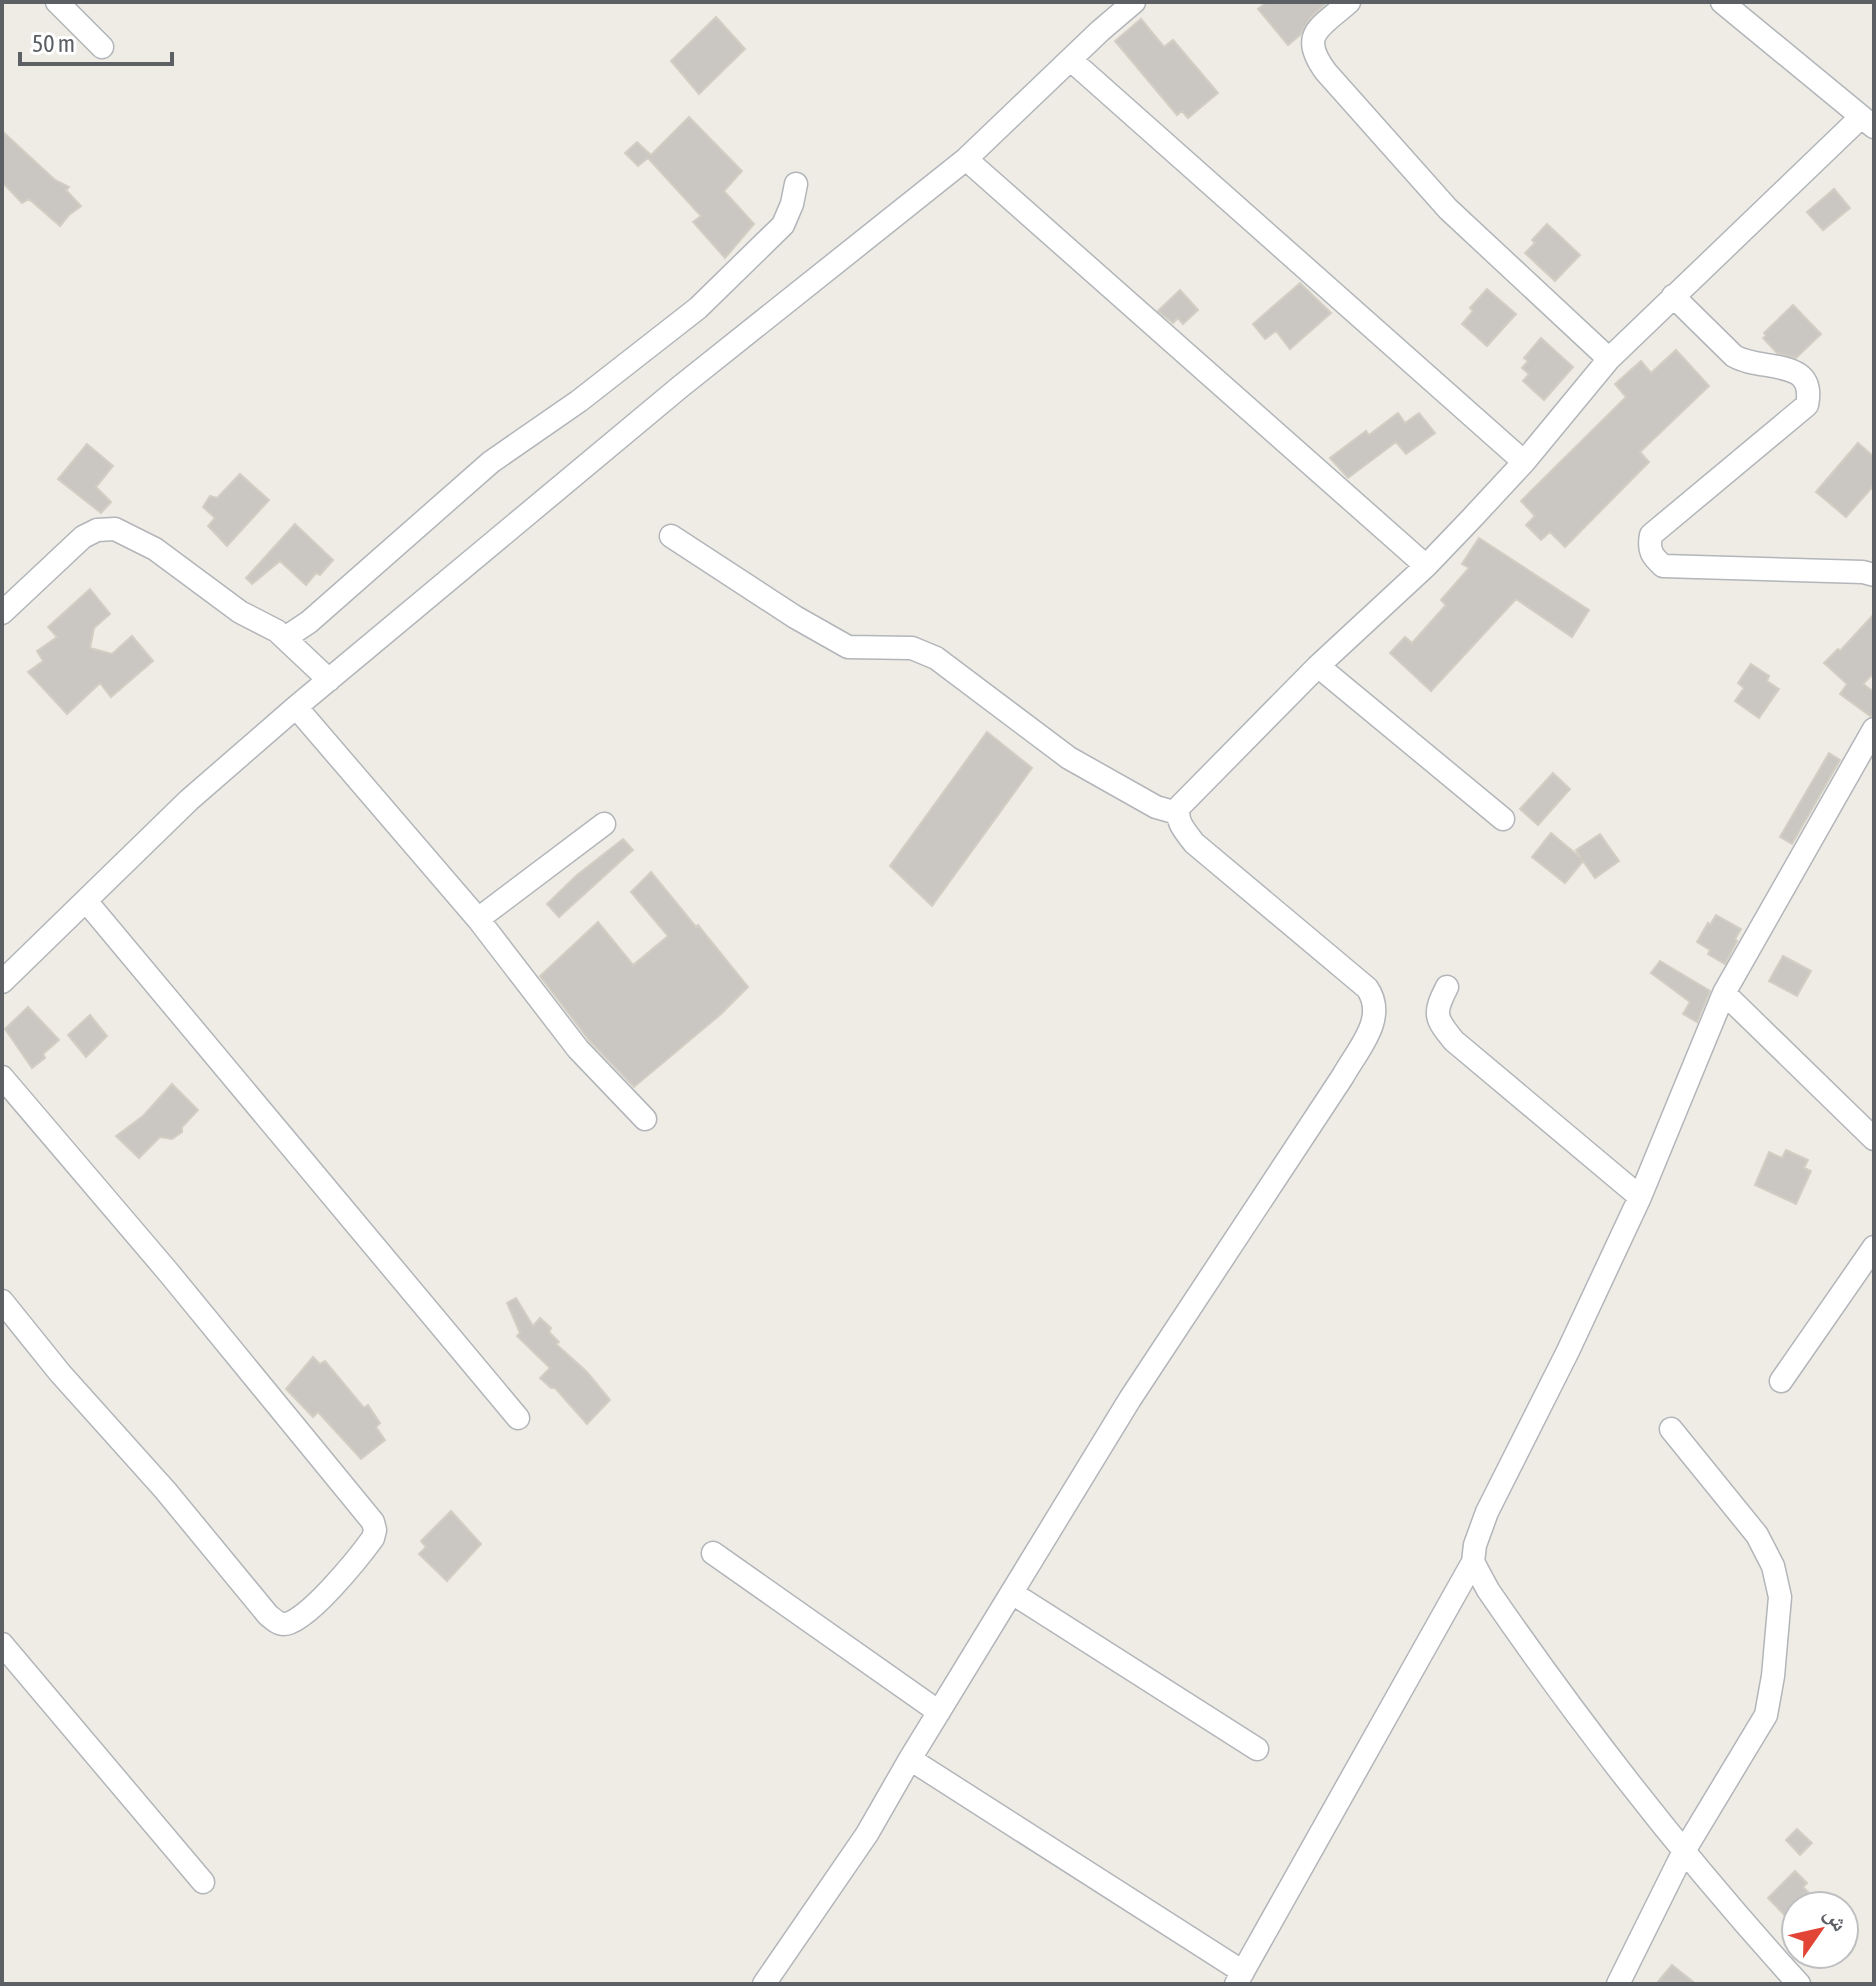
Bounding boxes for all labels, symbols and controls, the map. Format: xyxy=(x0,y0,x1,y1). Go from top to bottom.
scale bar xyxy=(20,16,172,66)
text: 50 m xyxy=(32,30,75,57)
north arrow xyxy=(1780,1890,1860,1970)
text: ش xyxy=(1818,1902,1854,1936)

